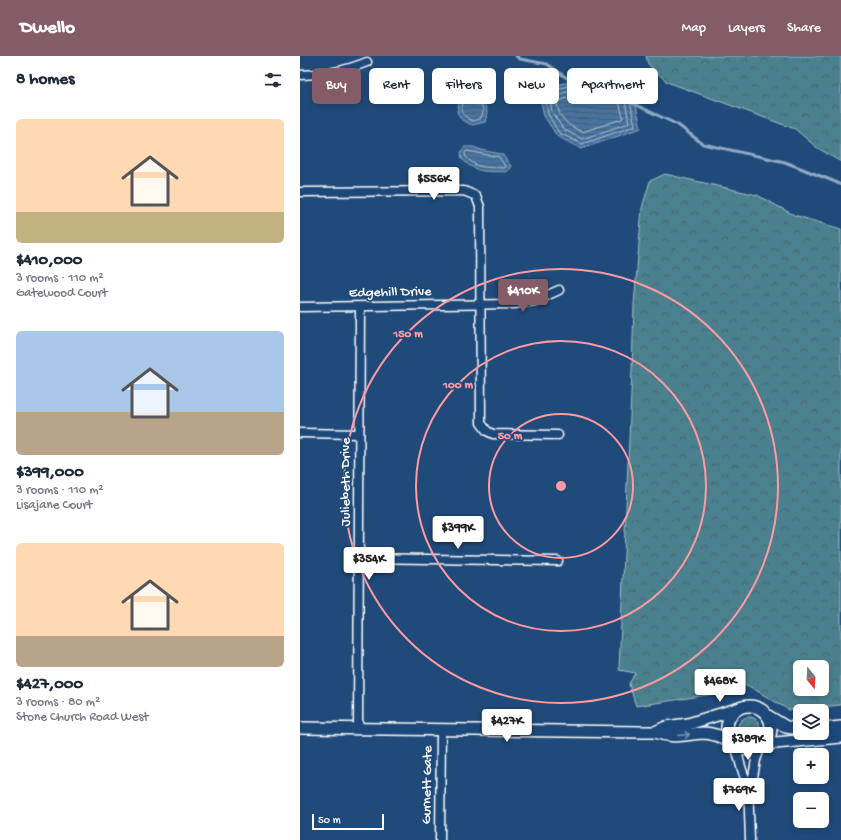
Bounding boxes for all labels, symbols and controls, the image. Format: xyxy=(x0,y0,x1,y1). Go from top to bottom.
text: Dwello xyxy=(20,17,75,40)
text: Map xyxy=(682,20,706,37)
text: Layers xyxy=(728,20,765,37)
text: Share xyxy=(787,20,821,37)
chip: Buy xyxy=(312,68,361,104)
chip: Rent xyxy=(369,68,424,104)
chip: Filters xyxy=(432,68,496,104)
chip: New xyxy=(504,68,559,104)
chip: Apartment xyxy=(567,68,658,104)
icon: filters xyxy=(262,69,284,91)
text: 8 homes xyxy=(16,70,74,90)
icon: home xyxy=(114,145,186,217)
pin: $556K xyxy=(406,167,462,201)
text: $556K xyxy=(417,172,451,187)
text: $410,000 xyxy=(16,251,83,271)
text: 3 rooms · 110 m² xyxy=(16,271,104,286)
pin: $410K xyxy=(495,279,551,313)
street label: Edgehill Drive xyxy=(349,284,432,302)
text: $410K xyxy=(507,284,539,299)
text: Gatewood Court xyxy=(16,286,108,301)
text: 150 m xyxy=(392,328,423,342)
icon: home xyxy=(114,357,186,429)
text: 100 m xyxy=(442,379,473,393)
text: 50 m xyxy=(498,430,523,444)
street label: Juliebeth Drive xyxy=(338,437,355,527)
text: $399,000 xyxy=(16,463,84,483)
centre of rings xyxy=(554,479,568,493)
text: 3 rooms · 110 m² xyxy=(16,483,104,498)
text: Lisajane Court xyxy=(16,498,92,513)
pin: $399K xyxy=(430,516,486,550)
text: $399K xyxy=(442,521,474,536)
pin: $354K xyxy=(341,547,397,581)
text: $354K xyxy=(353,552,385,567)
icon: home xyxy=(114,569,186,641)
north arrow xyxy=(793,660,829,696)
map controls xyxy=(793,660,829,828)
pin: $468K xyxy=(692,669,748,703)
text: $468K xyxy=(704,674,736,689)
text: $427,000 xyxy=(16,675,83,695)
text: 3 rooms · 80 m² xyxy=(16,695,100,710)
button: layers xyxy=(793,704,829,740)
pin: $427K xyxy=(479,709,535,743)
text: Stone Church Road West xyxy=(16,710,149,725)
text: $427K xyxy=(491,714,523,729)
pin: $389K xyxy=(720,727,776,761)
one-way arrow xyxy=(677,732,690,739)
text: $389K xyxy=(731,732,765,747)
street label: Gurnett Gate xyxy=(419,745,437,824)
button: + xyxy=(793,748,829,784)
pin: $769K xyxy=(711,778,767,812)
text: $769K xyxy=(723,783,755,798)
button: − xyxy=(793,792,829,828)
scale bar xyxy=(312,812,384,831)
text: 50 m xyxy=(318,815,340,827)

